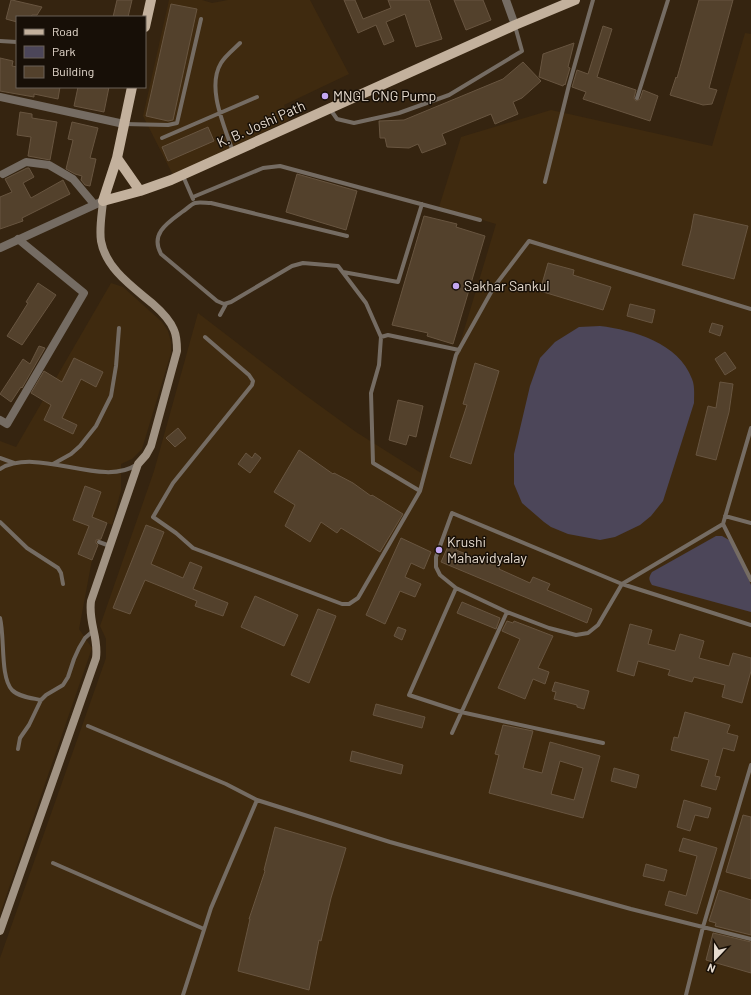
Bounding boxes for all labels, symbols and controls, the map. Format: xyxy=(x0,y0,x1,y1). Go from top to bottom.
legend xyxy=(16,16,146,88)
text: Road xyxy=(52,24,79,38)
text: Park xyxy=(52,44,76,58)
text: Building xyxy=(52,64,94,78)
place label: MNGL CNG Pump xyxy=(333,87,436,104)
marker: MNGL CNG Pump xyxy=(320,91,330,101)
street label: K. B. Joshi Path xyxy=(214,96,308,151)
place label: Sakhar Sankul xyxy=(464,277,549,294)
marker: Sakhar Sankul xyxy=(451,281,461,291)
place label: Krushi Mahavidyalay xyxy=(447,533,527,566)
marker: Krushi Mahavidyalay xyxy=(434,545,444,555)
north arrow xyxy=(695,939,735,979)
text: N xyxy=(705,961,717,976)

